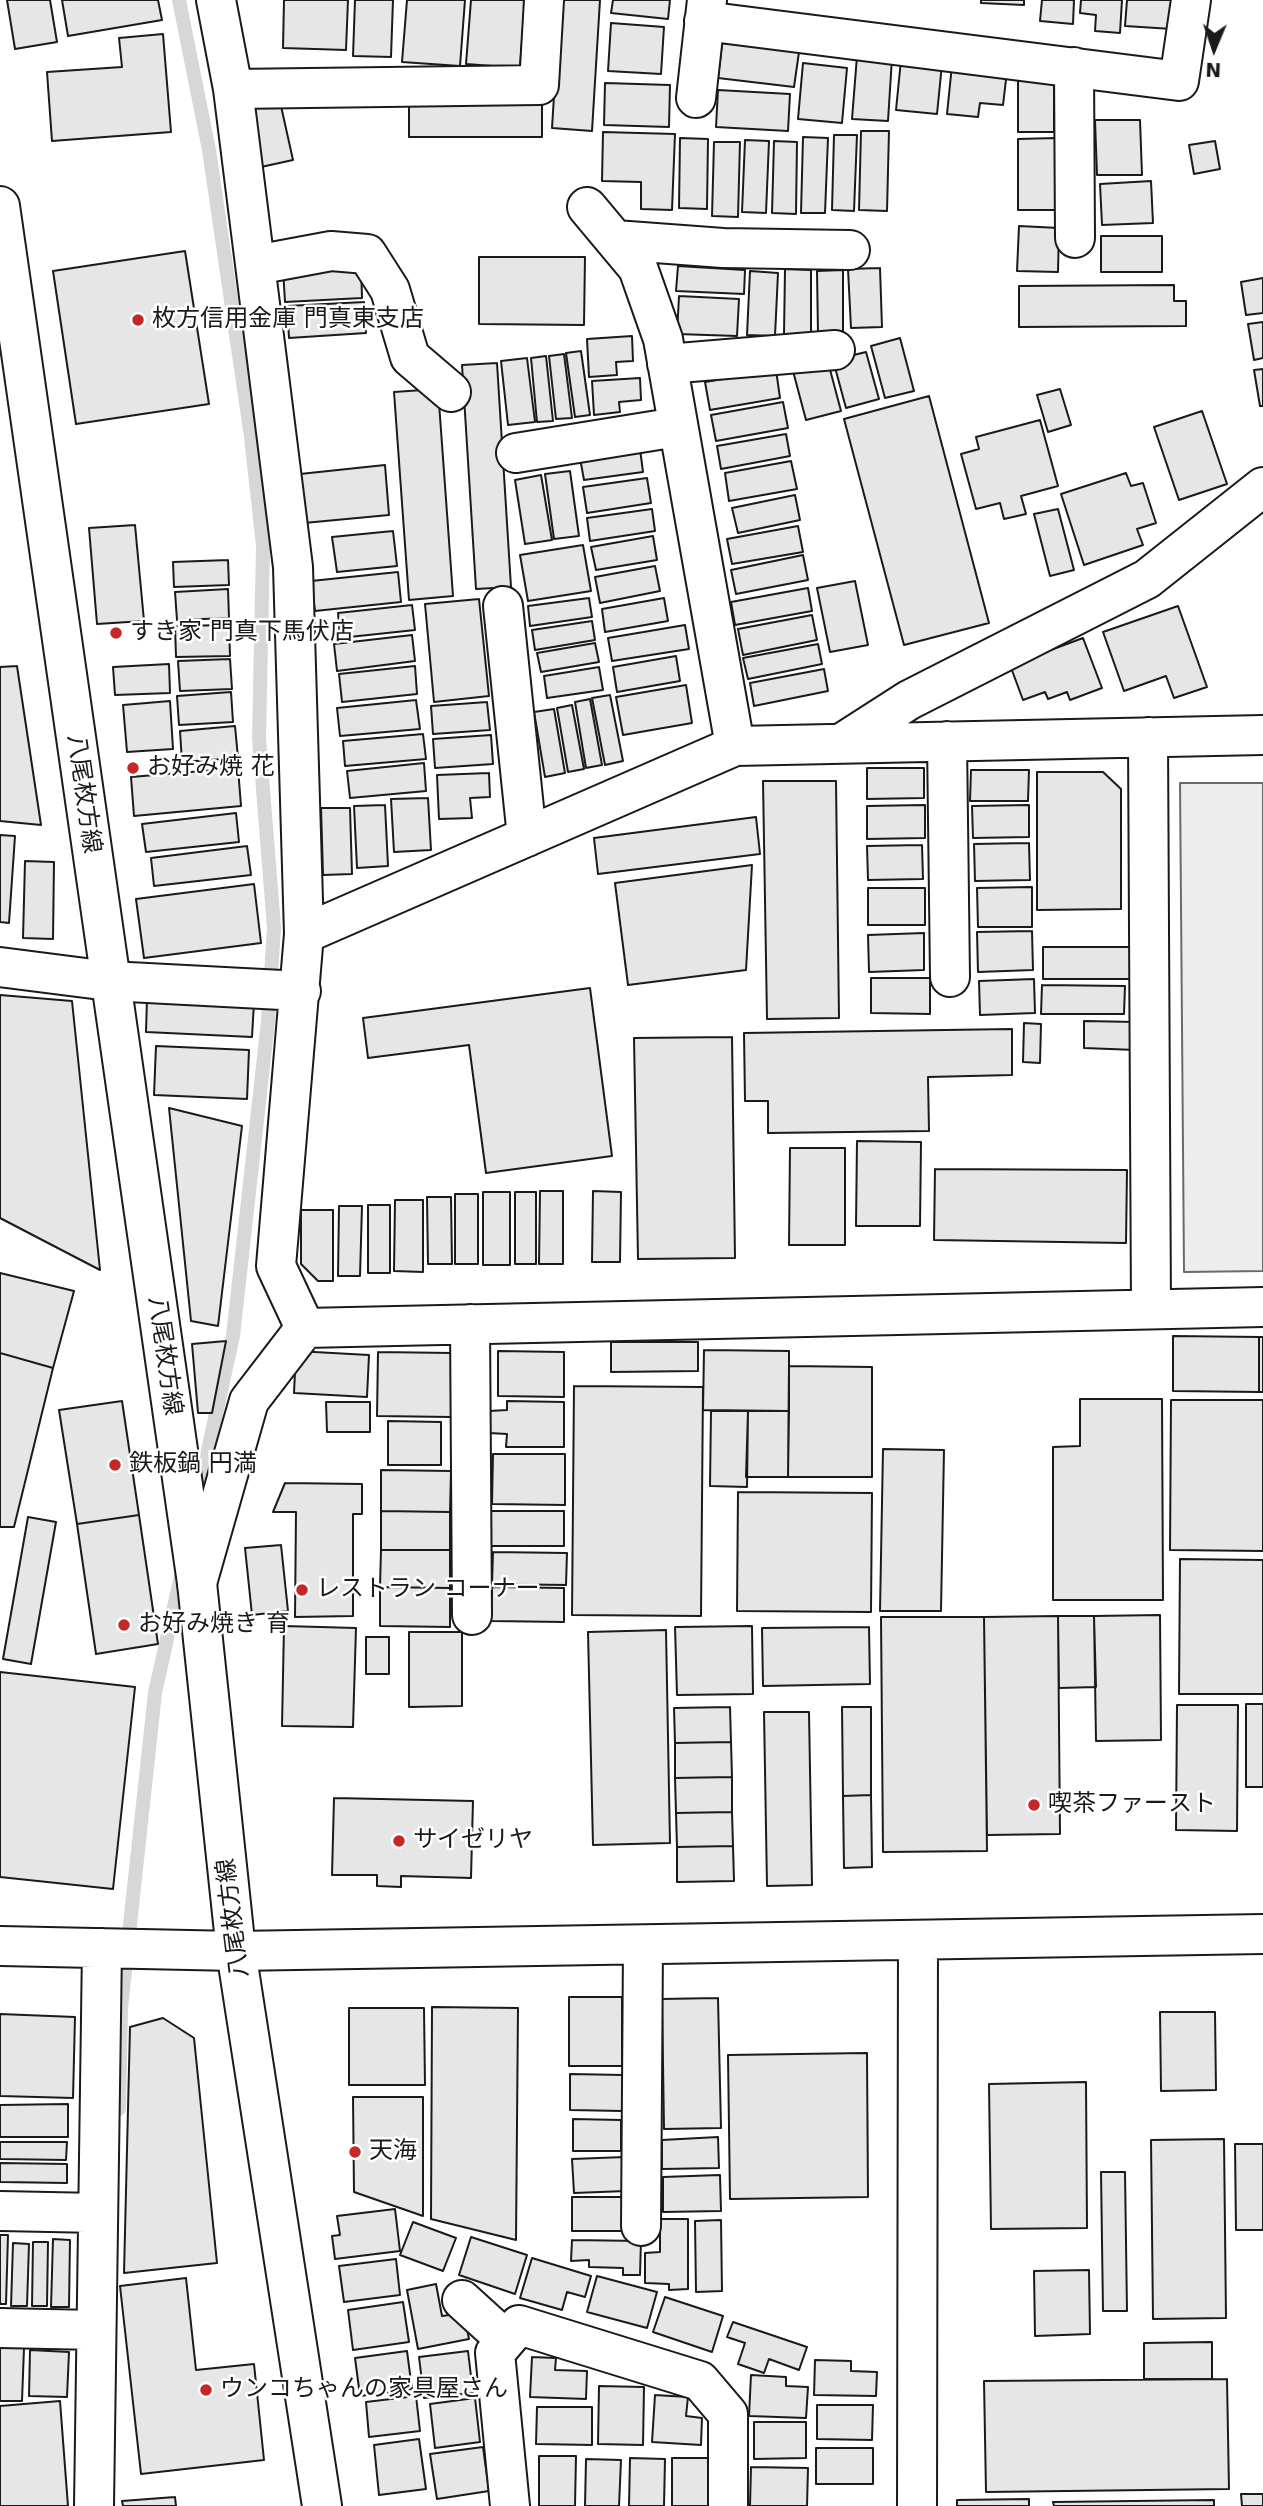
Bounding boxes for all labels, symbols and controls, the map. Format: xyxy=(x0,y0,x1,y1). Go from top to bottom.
north arrow xyxy=(1179,14,1249,84)
text: N xyxy=(1205,59,1222,81)
place label: 枚方信用金庫 門真東支店 xyxy=(152,306,424,334)
marker: 枚方信用金庫 門真東支店 xyxy=(130,312,146,328)
place label: すき家 門真下馬伏店 xyxy=(130,619,354,647)
marker: すき家 門真下馬伏店 xyxy=(108,625,124,641)
street label: 八尾枚方線 xyxy=(60,733,106,855)
place label: お好み焼 花 xyxy=(147,754,275,782)
marker: お好み焼 花 xyxy=(125,760,141,776)
street label: 八尾枚方線 xyxy=(141,1295,187,1417)
place label: 鉄板鍋 円満 xyxy=(129,1451,257,1479)
marker: 鉄板鍋 円満 xyxy=(107,1457,123,1473)
place label: レストラン コーナー xyxy=(316,1576,540,1604)
marker: レストラン コーナー xyxy=(294,1582,310,1598)
place label: お好み焼き 育 xyxy=(138,1611,290,1639)
marker: お好み焼き 育 xyxy=(116,1617,132,1633)
place label: 喫茶ファースト xyxy=(1048,1791,1216,1819)
marker: 喫茶ファースト xyxy=(1026,1797,1042,1813)
place label: サイゼリヤ xyxy=(413,1827,533,1855)
marker: サイゼリヤ xyxy=(391,1833,407,1849)
street label: 八尾枚方線 xyxy=(212,1857,256,1979)
place label: 天海 xyxy=(369,2138,417,2166)
marker: 天海 xyxy=(347,2144,363,2160)
place label: ウンコちゃんの家具屋さん xyxy=(220,2376,508,2404)
marker: ウンコちゃんの家具屋さん xyxy=(198,2382,214,2398)

